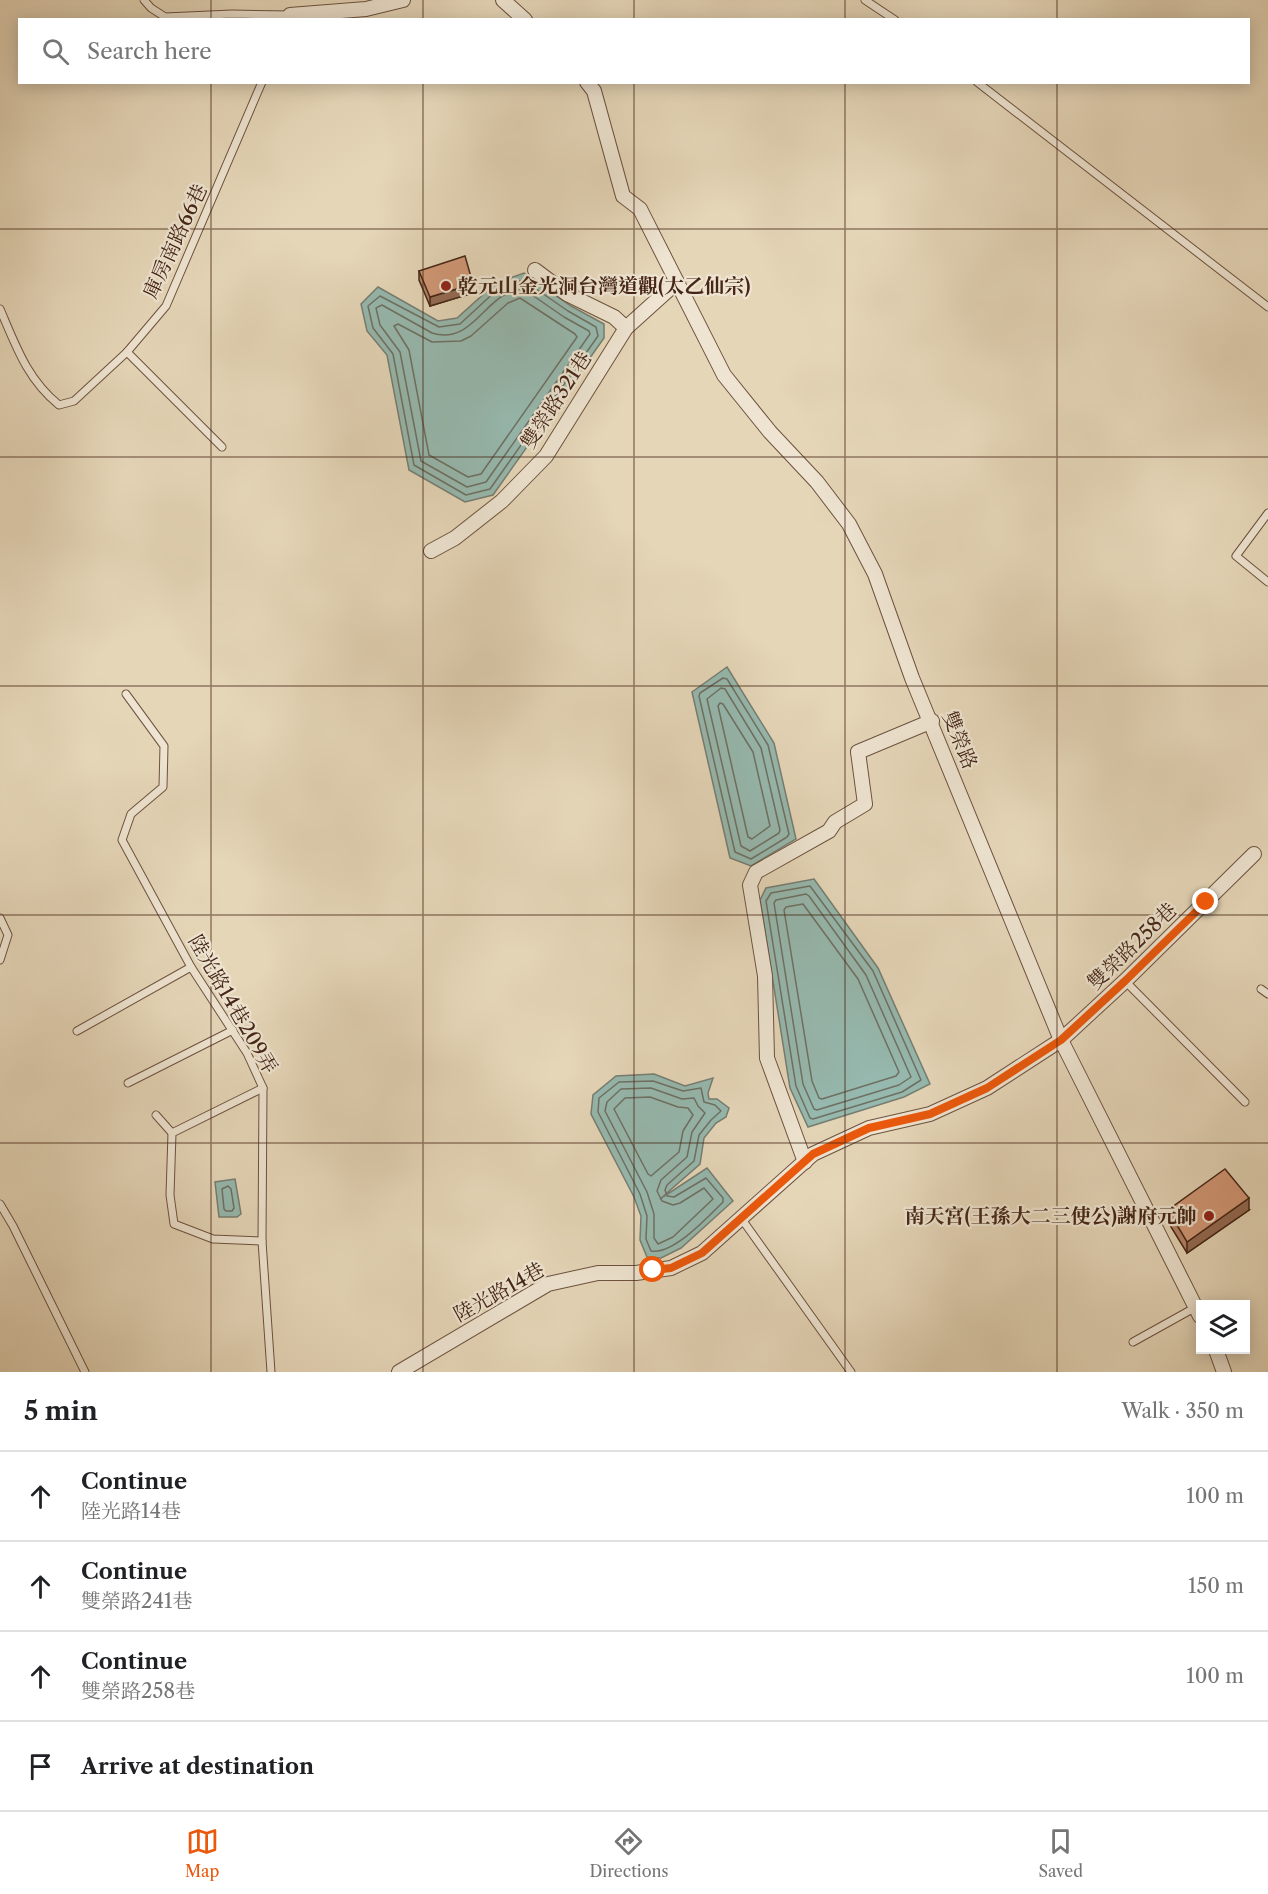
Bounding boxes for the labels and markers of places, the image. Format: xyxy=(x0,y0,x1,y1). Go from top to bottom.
place label: 乾元山金光洞台灣道觀(太乙仙宗) xyxy=(458,274,751,298)
marker: 乾元山金光洞台灣道觀(太乙仙宗) xyxy=(439,279,453,293)
place label: 南天宮(王孫大二三使公)謝府元帥 xyxy=(905,1204,1197,1228)
marker: 南天宮(王孫大二三使公)謝府元帥 xyxy=(1202,1209,1216,1223)

